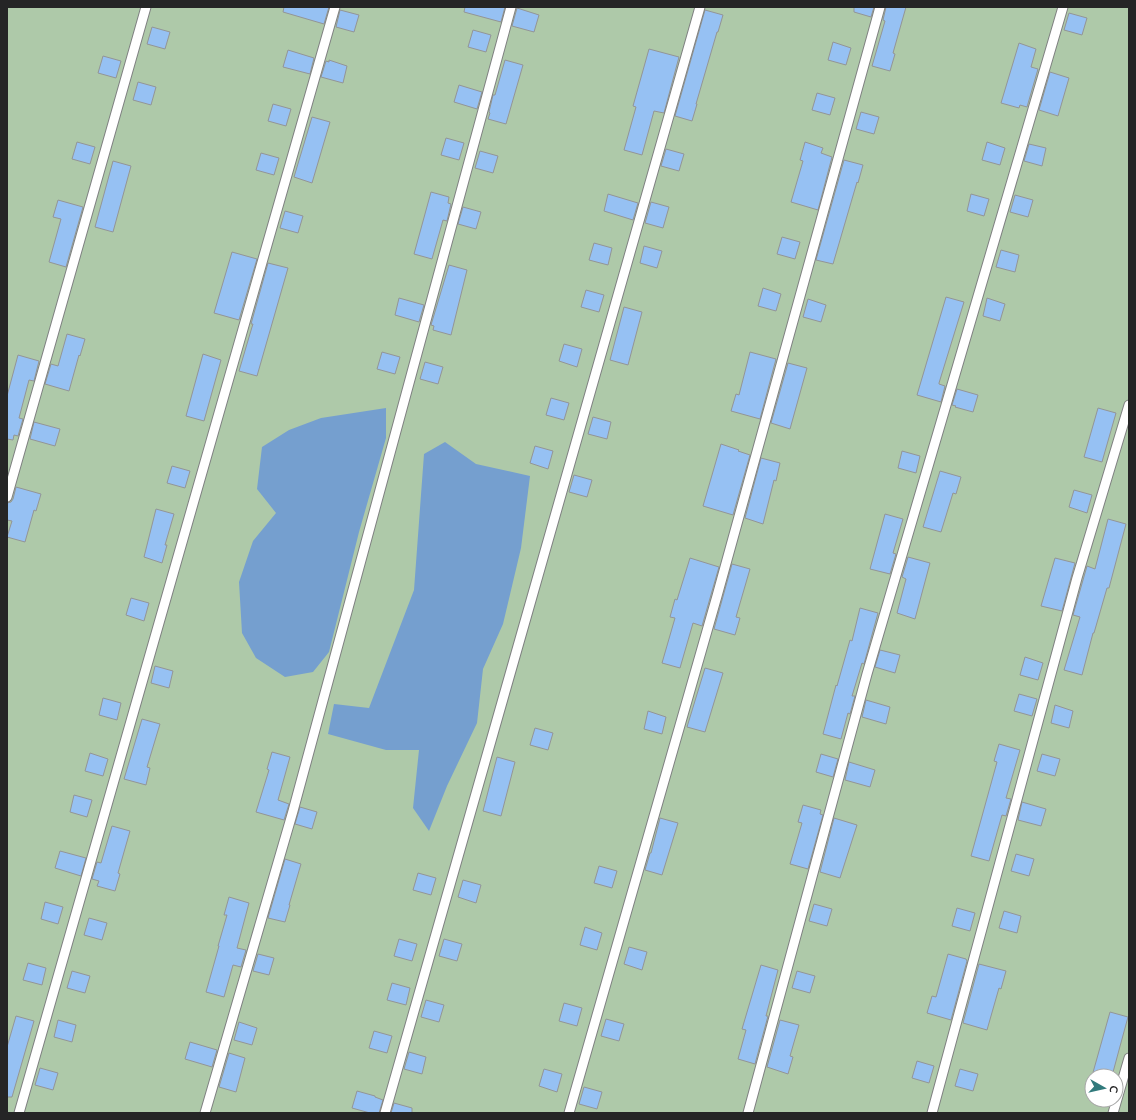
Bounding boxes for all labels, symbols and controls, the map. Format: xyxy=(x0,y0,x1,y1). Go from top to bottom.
north arrow xyxy=(1084,1068,1124,1108)
text: С xyxy=(1106,1085,1121,1095)

